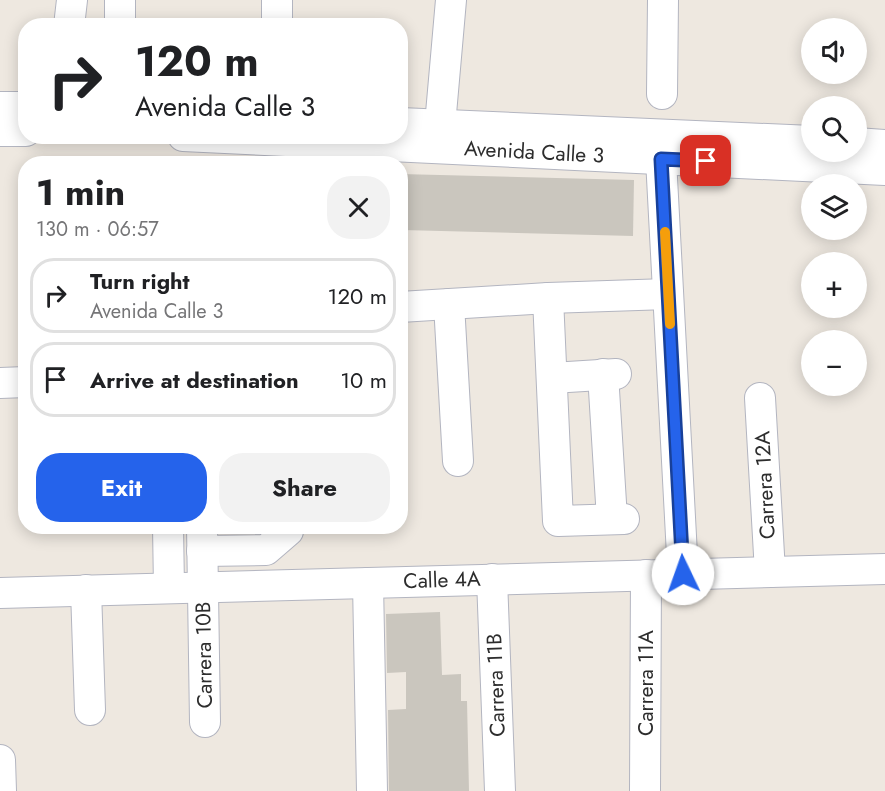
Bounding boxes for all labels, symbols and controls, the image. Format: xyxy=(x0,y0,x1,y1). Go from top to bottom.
map controls xyxy=(801,18,867,396)
button: sound xyxy=(801,18,867,84)
text: 120 m xyxy=(135,31,259,92)
icon: right xyxy=(36,42,114,120)
text: Avenida Calle 3 xyxy=(135,87,315,126)
button: search xyxy=(801,96,867,162)
street label: Avenida Calle 3 xyxy=(463,133,605,171)
pin xyxy=(680,135,731,186)
icon: arrive xyxy=(689,144,722,177)
text: 1 min xyxy=(36,166,125,218)
button: layers xyxy=(801,174,867,240)
button: close xyxy=(327,176,390,239)
text: 130 m · 06:57 xyxy=(36,215,159,244)
button: + xyxy=(801,252,867,318)
text: Turn right xyxy=(90,265,190,297)
icon: right xyxy=(39,279,72,312)
text: 120 m xyxy=(328,280,387,312)
text: Avenida Calle 3 xyxy=(90,297,223,326)
button: − xyxy=(801,330,867,396)
icon: arrive xyxy=(39,363,72,396)
text: Arrive at destination xyxy=(90,364,299,396)
text: 10 m xyxy=(340,364,387,396)
street label: Carrera 12A xyxy=(747,430,783,540)
button: Exit xyxy=(36,453,207,522)
button: Share xyxy=(219,453,390,522)
position arrow xyxy=(651,542,715,606)
street label: Calle 4A xyxy=(403,564,481,596)
street label: Carrera 10B xyxy=(188,601,220,709)
street label: Carrera 11A xyxy=(631,630,661,736)
street label: Carrera 11B xyxy=(479,633,513,737)

